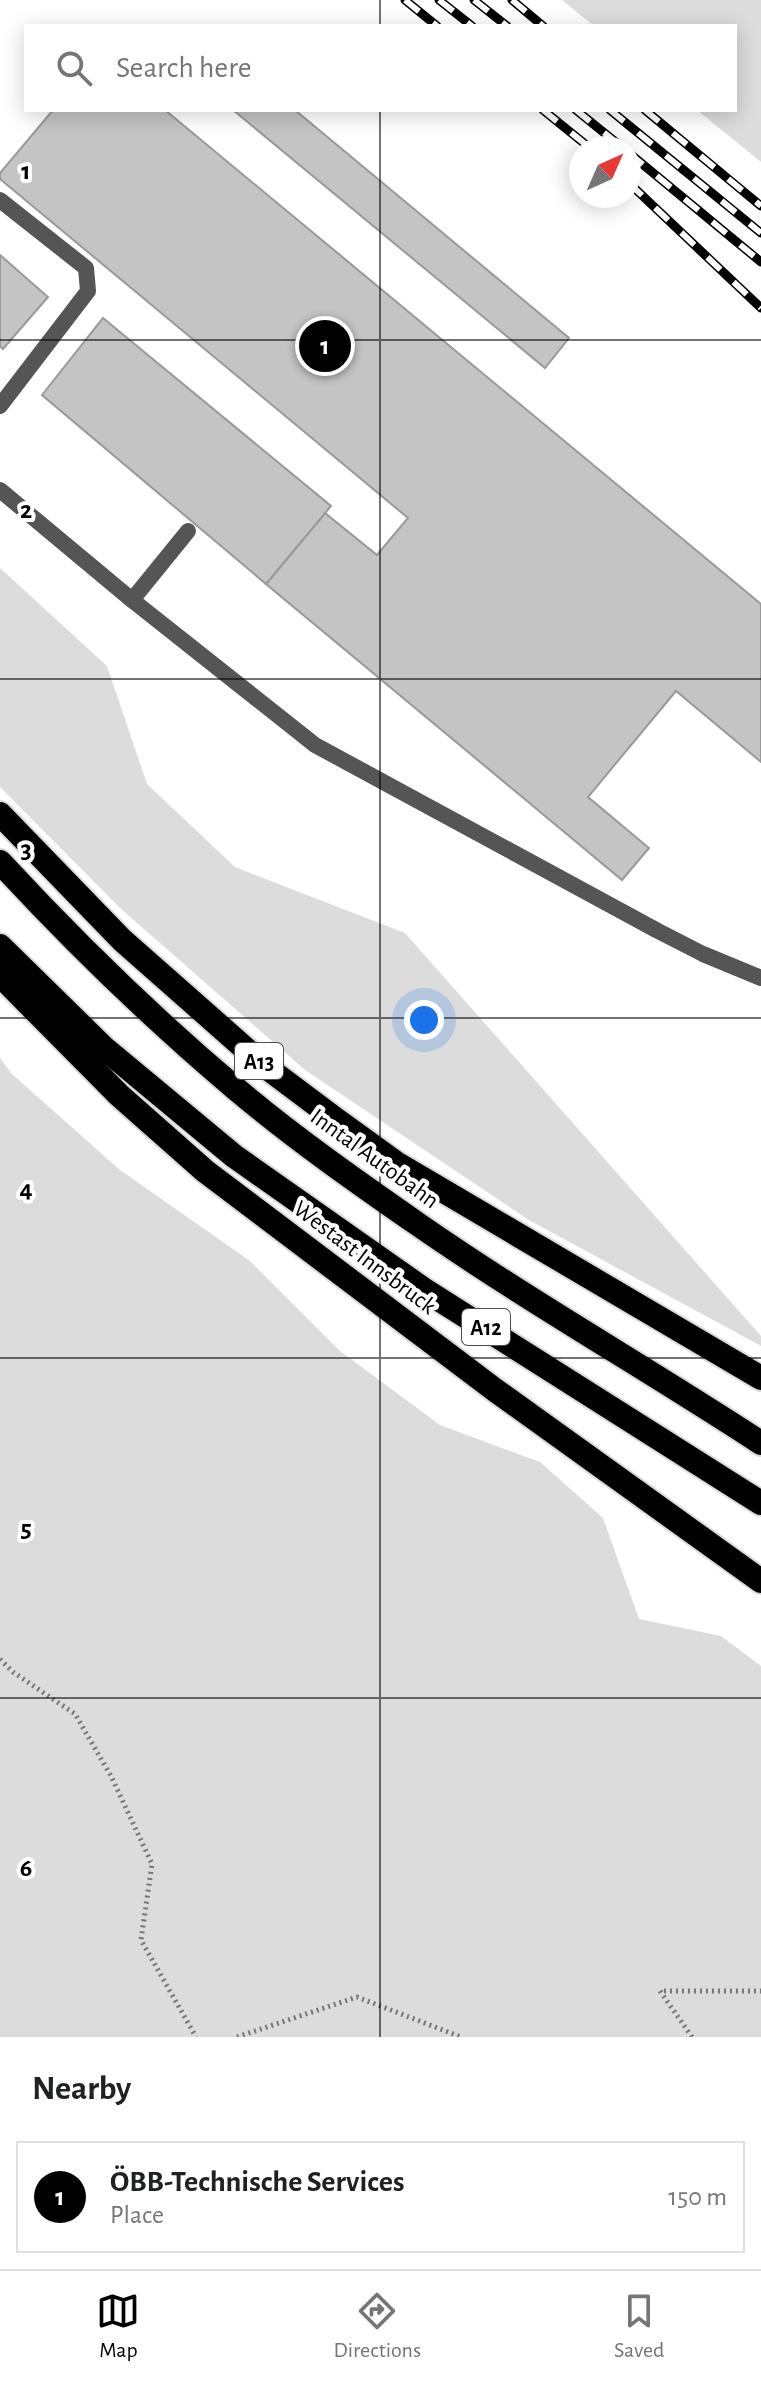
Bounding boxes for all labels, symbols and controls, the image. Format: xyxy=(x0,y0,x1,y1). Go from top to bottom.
search box xyxy=(24,24,737,112)
icon: search xyxy=(52,46,96,90)
text: Search here xyxy=(116,53,252,83)
north arrow xyxy=(569,136,641,208)
text: 1 xyxy=(21,158,31,184)
pin: 1 xyxy=(299,316,351,376)
text: 2 xyxy=(20,497,32,523)
text: 3 xyxy=(20,837,32,863)
your location xyxy=(404,1000,444,1040)
road number: A13 xyxy=(235,1043,283,1079)
street label: Inntal Autobahn xyxy=(306,1104,443,1213)
text: 4 xyxy=(19,1176,33,1202)
street label: Westast Innsbruck xyxy=(289,1197,440,1319)
road number: A12 xyxy=(462,1309,510,1345)
text: 5 xyxy=(20,1516,32,1542)
text: 6 xyxy=(20,1855,32,1881)
text: Nearby xyxy=(32,2072,131,2106)
text: ÖBB-Technische Services xyxy=(110,2167,404,2197)
text: 1 xyxy=(55,2184,65,2210)
text: 150 m xyxy=(668,2184,727,2210)
text: Place xyxy=(110,2202,164,2228)
tab: Map xyxy=(96,2289,140,2363)
tab: Directions xyxy=(333,2289,421,2363)
tab: Saved xyxy=(614,2289,664,2363)

